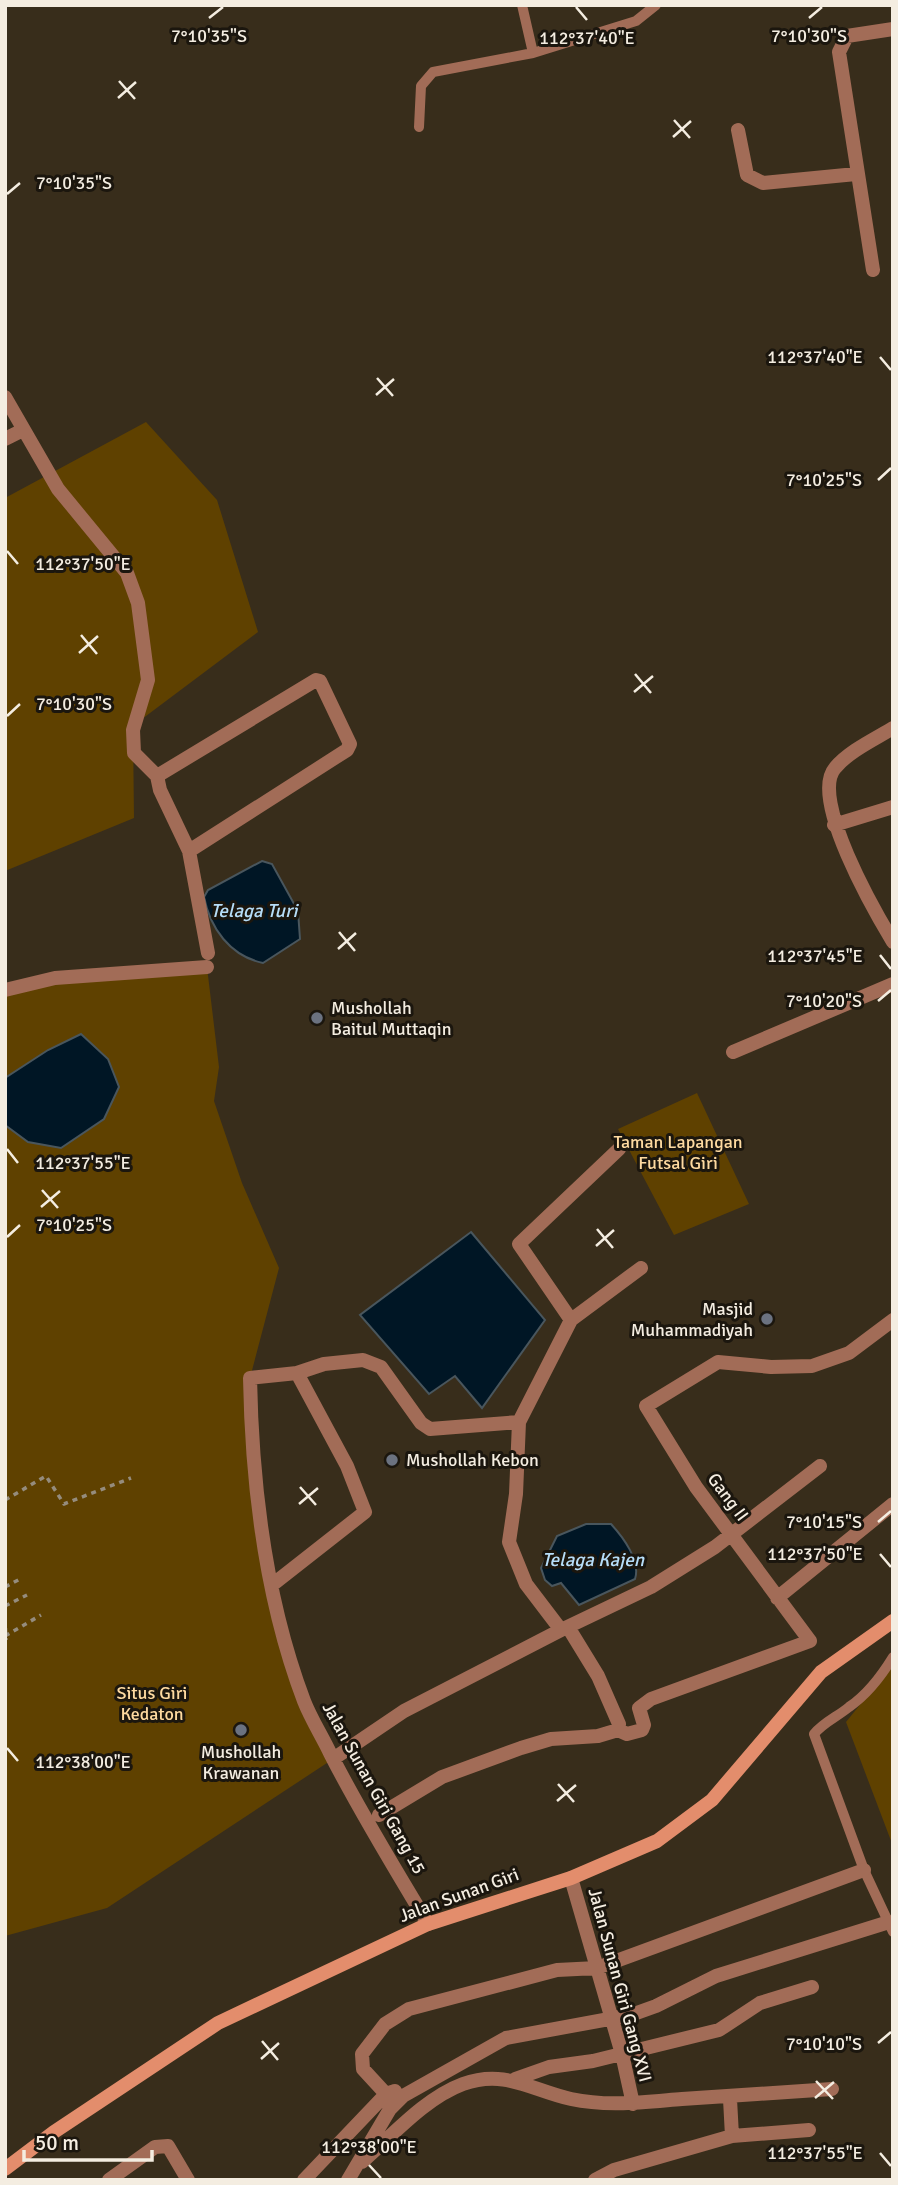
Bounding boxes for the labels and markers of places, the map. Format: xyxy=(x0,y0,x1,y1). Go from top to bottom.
place label: Mushollah Baitul Muttaqin xyxy=(331,997,451,1040)
marker: Mushollah Baitul Muttaqin xyxy=(309,1010,325,1026)
place label: Masjid Muhammadiyah xyxy=(631,1298,753,1341)
marker: Masjid Muhammadiyah xyxy=(759,1311,775,1327)
place label: Mushollah Kebon xyxy=(406,1449,539,1471)
marker: Mushollah Kebon xyxy=(384,1452,400,1468)
marker: Mushollah Krawanan xyxy=(233,1722,249,1738)
place label: Mushollah Krawanan xyxy=(201,1741,281,1784)

